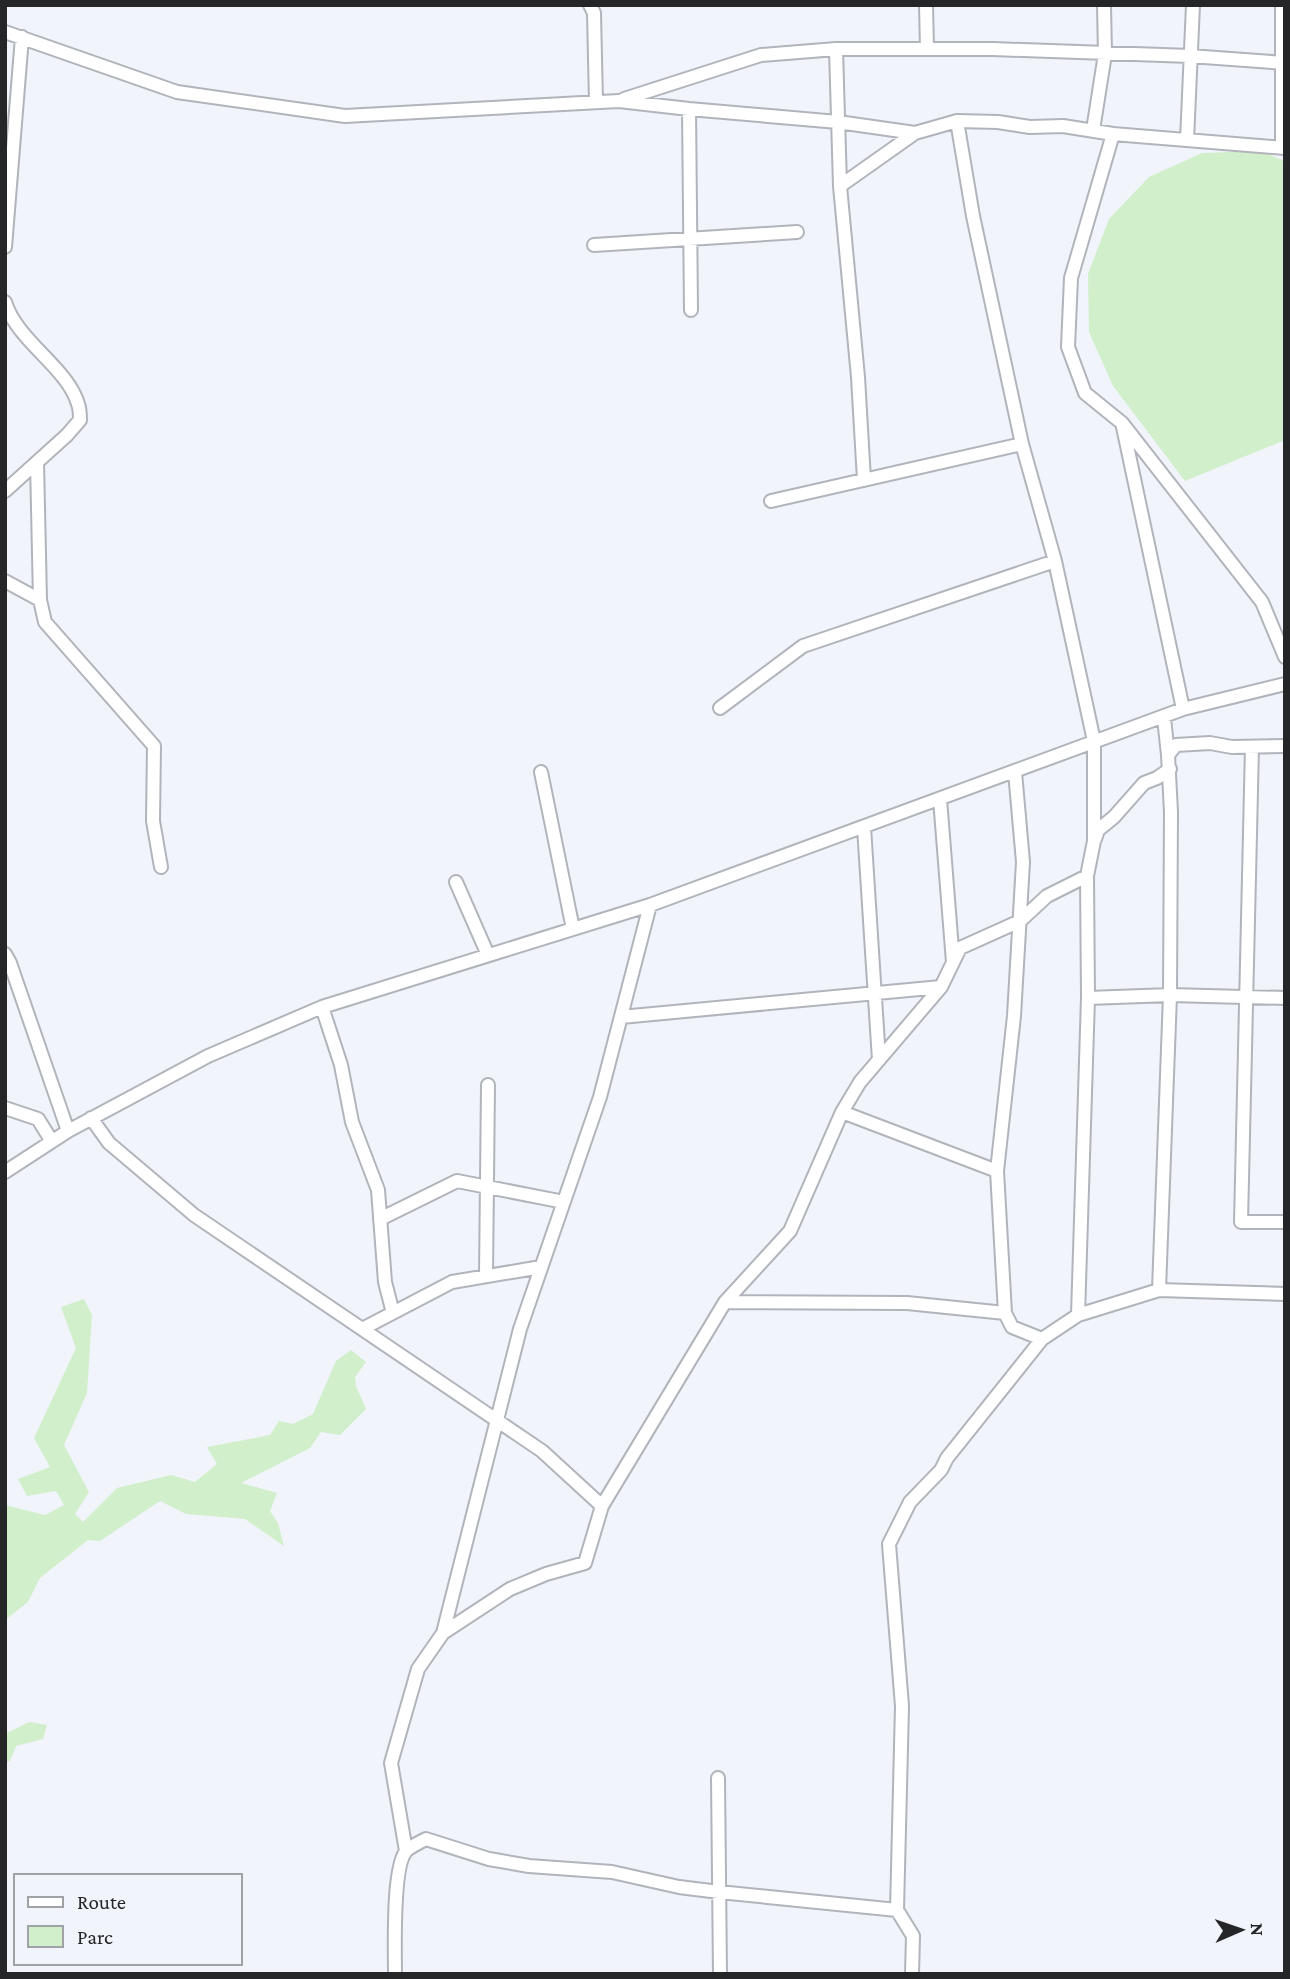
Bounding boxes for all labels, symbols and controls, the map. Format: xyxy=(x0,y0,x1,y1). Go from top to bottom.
legend xyxy=(14,1874,242,1965)
text: Route xyxy=(77,1890,126,1914)
north arrow xyxy=(1206,1895,1276,1965)
text: N xyxy=(1247,1923,1268,1936)
text: Parc xyxy=(77,1925,113,1949)

